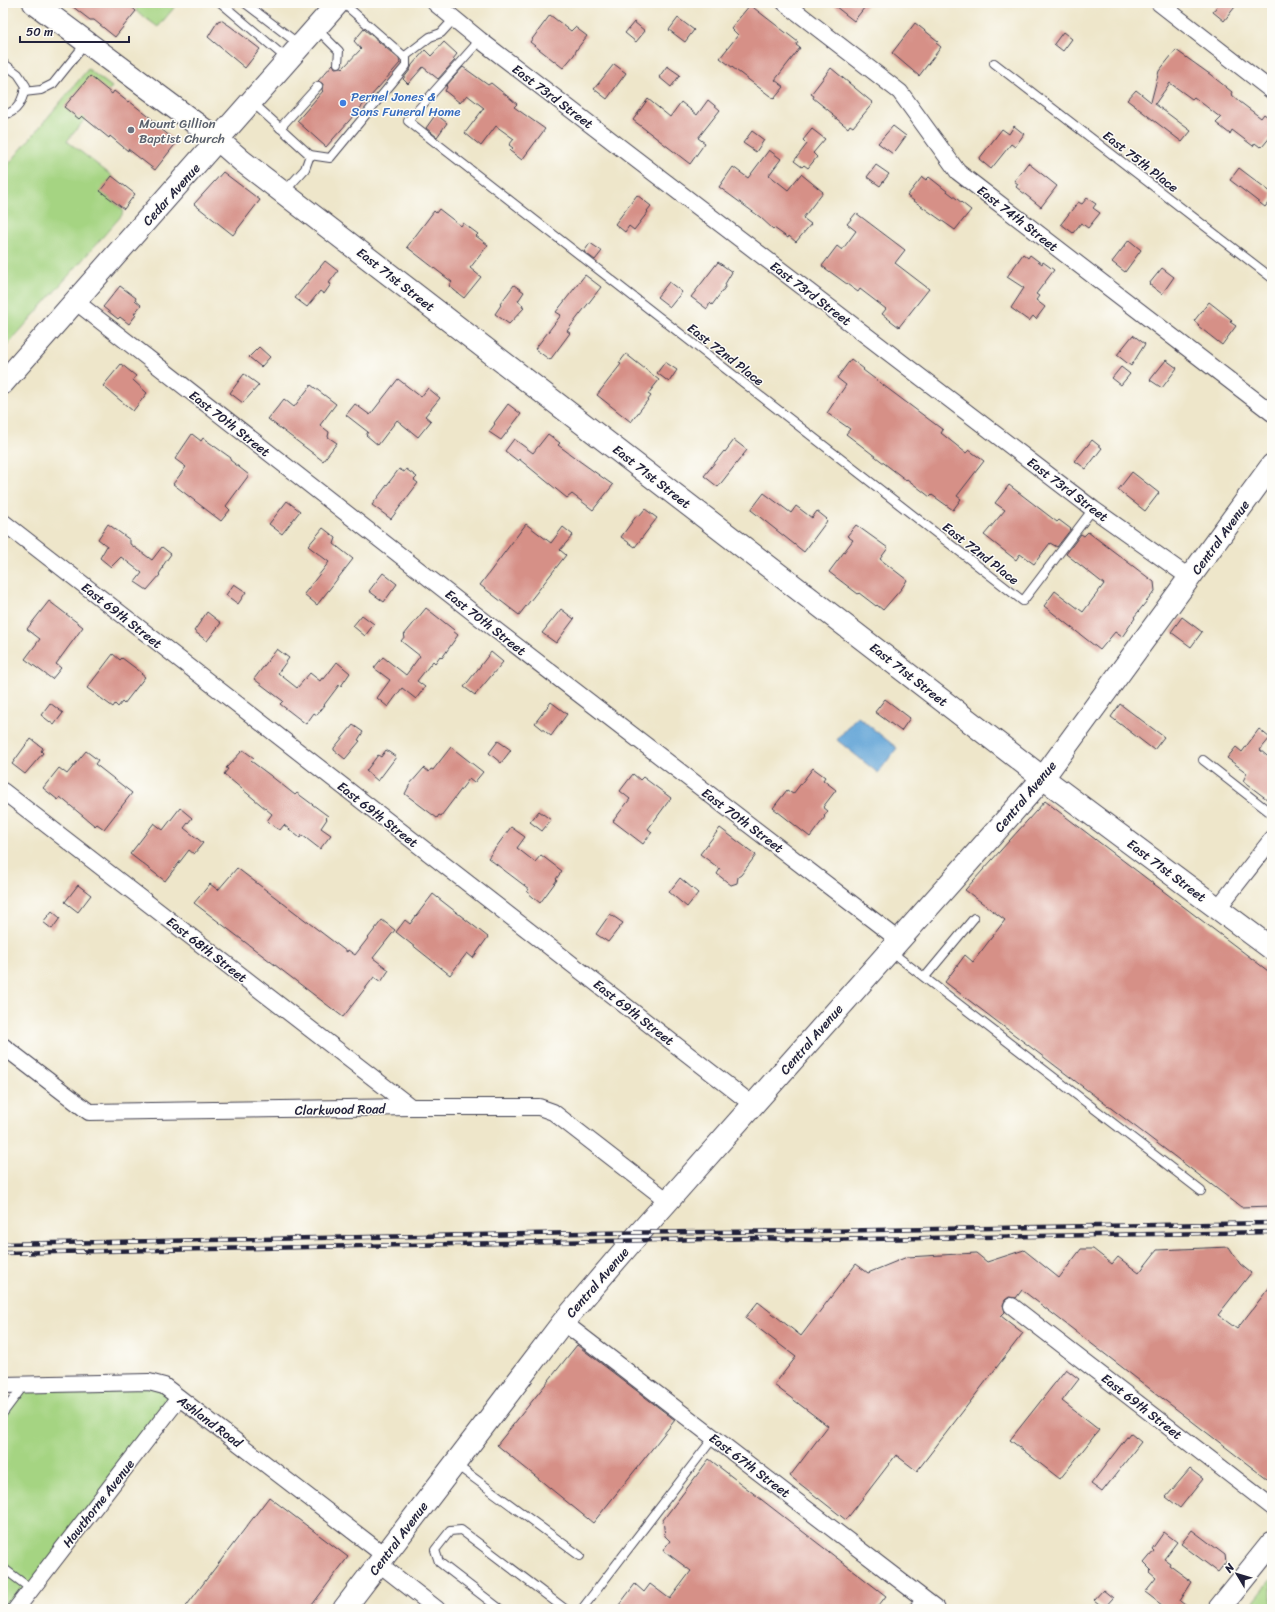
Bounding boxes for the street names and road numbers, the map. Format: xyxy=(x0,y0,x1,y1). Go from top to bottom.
street label: East 73rd Street xyxy=(507,58,599,135)
street label: East 75th Place xyxy=(1098,124,1184,199)
street label: Cedar Avenue xyxy=(137,157,206,231)
street label: East 74th Street xyxy=(972,179,1064,258)
street label: East 71st Street xyxy=(351,241,440,318)
street label: East 73rd Street xyxy=(765,255,857,332)
street label: East 72nd Place xyxy=(682,317,769,392)
street label: East 70th Street xyxy=(184,384,276,463)
street label: East 71st Street xyxy=(607,438,696,515)
street label: East 73rd Street xyxy=(1022,451,1114,528)
street label: Central Avenue xyxy=(1185,495,1256,580)
street label: East 72nd Place xyxy=(937,516,1024,591)
street label: East 69th Street xyxy=(76,576,168,655)
street label: East 70th Street xyxy=(440,583,532,662)
street label: East 71st Street xyxy=(864,636,953,713)
street label: Central Avenue xyxy=(988,755,1063,837)
street label: East 69th Street xyxy=(332,775,424,854)
street label: East 70th Street xyxy=(697,782,789,859)
street label: East 71st Street xyxy=(1122,833,1212,908)
street label: East 68th Street xyxy=(161,910,253,989)
street label: East 69th Street xyxy=(588,973,680,1052)
street label: Central Avenue xyxy=(774,998,849,1080)
street label: Clarkwood Road xyxy=(294,1097,387,1122)
street label: Central Avenue xyxy=(560,1241,635,1323)
street label: East 69th Street xyxy=(1096,1367,1188,1446)
street label: Ashland Road xyxy=(171,1389,248,1454)
street label: East 67th Street xyxy=(704,1427,796,1504)
street label: Hawthorne Avenue xyxy=(56,1454,140,1553)
street label: Central Avenue xyxy=(363,1496,434,1580)

